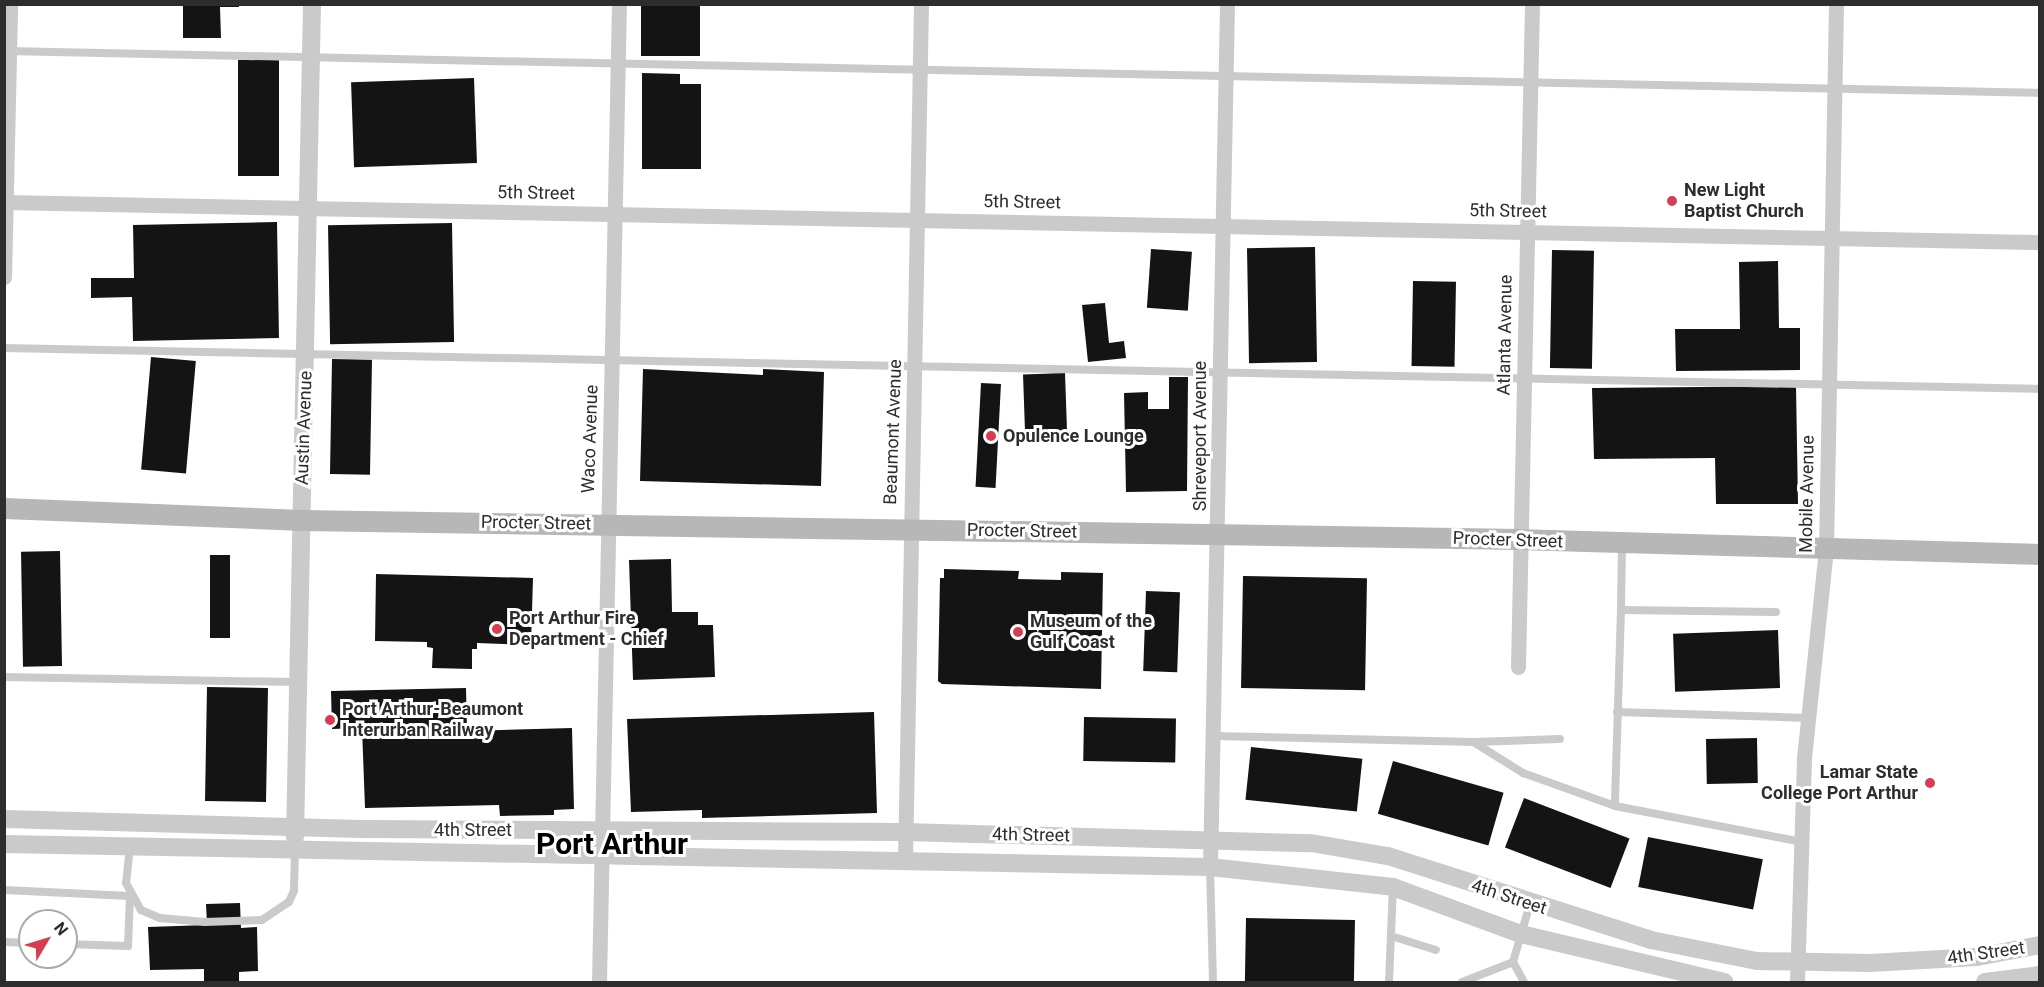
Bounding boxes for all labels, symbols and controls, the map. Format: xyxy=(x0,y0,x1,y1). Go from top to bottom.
place label: New Light Baptist Church xyxy=(1684,180,1804,222)
street label: 5th Street xyxy=(497,182,575,204)
street label: 5th Street xyxy=(983,191,1061,213)
marker: New Light Baptist Church xyxy=(1665,194,1679,208)
street label: 5th Street xyxy=(1469,200,1547,222)
street label: Atlanta Avenue xyxy=(1493,275,1517,395)
street label: Beaumont Avenue xyxy=(880,359,906,505)
street label: Shreveport Avenue xyxy=(1189,361,1211,511)
street label: Austin Avenue xyxy=(291,370,317,486)
street label: Waco Avenue xyxy=(577,384,603,494)
place label: Opulence Lounge xyxy=(1003,425,1144,447)
marker: Opulence Lounge xyxy=(984,429,998,443)
street label: Mobile Avenue xyxy=(1795,435,1819,553)
street label: Procter Street xyxy=(481,511,591,535)
street label: Procter Street xyxy=(967,519,1077,543)
street label: Procter Street xyxy=(1452,527,1564,553)
place label: Port Arthur Fire Department - Chief xyxy=(509,608,664,650)
place label: Museum of the Gulf Coast xyxy=(1030,611,1152,654)
marker: Port Arthur Fire Department - Chief xyxy=(490,622,504,636)
marker: Museum of the Gulf Coast xyxy=(1011,625,1025,639)
place label: Port Arthur-Beaumont Interurban Railway xyxy=(342,699,523,742)
marker: Port Arthur-Beaumont Interurban Railway xyxy=(323,713,337,727)
place label: Lamar State College Port Arthur xyxy=(1761,762,1918,804)
marker: Lamar State College Port Arthur xyxy=(1923,776,1937,790)
street label: 4th Street xyxy=(434,819,512,841)
street label: 4th Street xyxy=(992,824,1070,846)
district label: Port Arthur xyxy=(536,826,688,862)
street label: 4th Street xyxy=(1469,875,1549,919)
north arrow xyxy=(18,909,78,969)
text: N xyxy=(50,919,72,939)
street label: 4th Street xyxy=(1946,937,2026,969)

